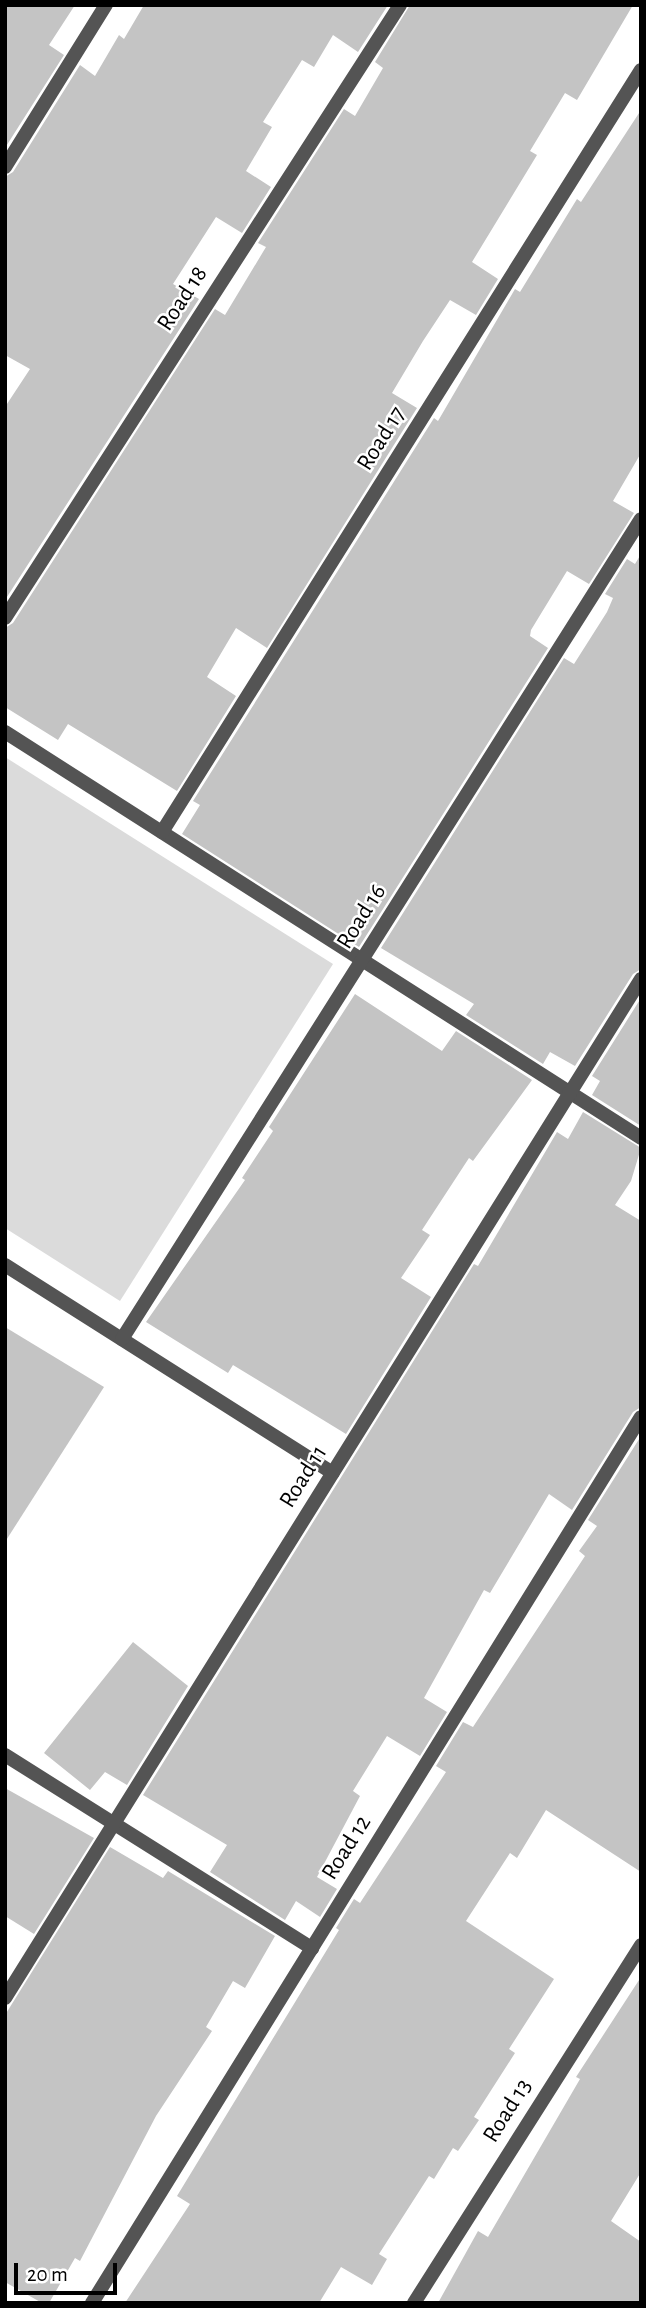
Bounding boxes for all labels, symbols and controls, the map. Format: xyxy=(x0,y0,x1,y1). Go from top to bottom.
street label: Road 18 xyxy=(151,261,215,337)
street label: Road 17 xyxy=(351,402,413,476)
street label: Road 16 xyxy=(331,879,393,955)
street label: Road 11 xyxy=(274,1440,334,1514)
street label: Road 12 xyxy=(316,1810,378,1886)
street label: Road 13 xyxy=(477,2074,539,2148)
scale bar xyxy=(18,2248,121,2292)
text: 20 m xyxy=(27,2264,68,2285)

